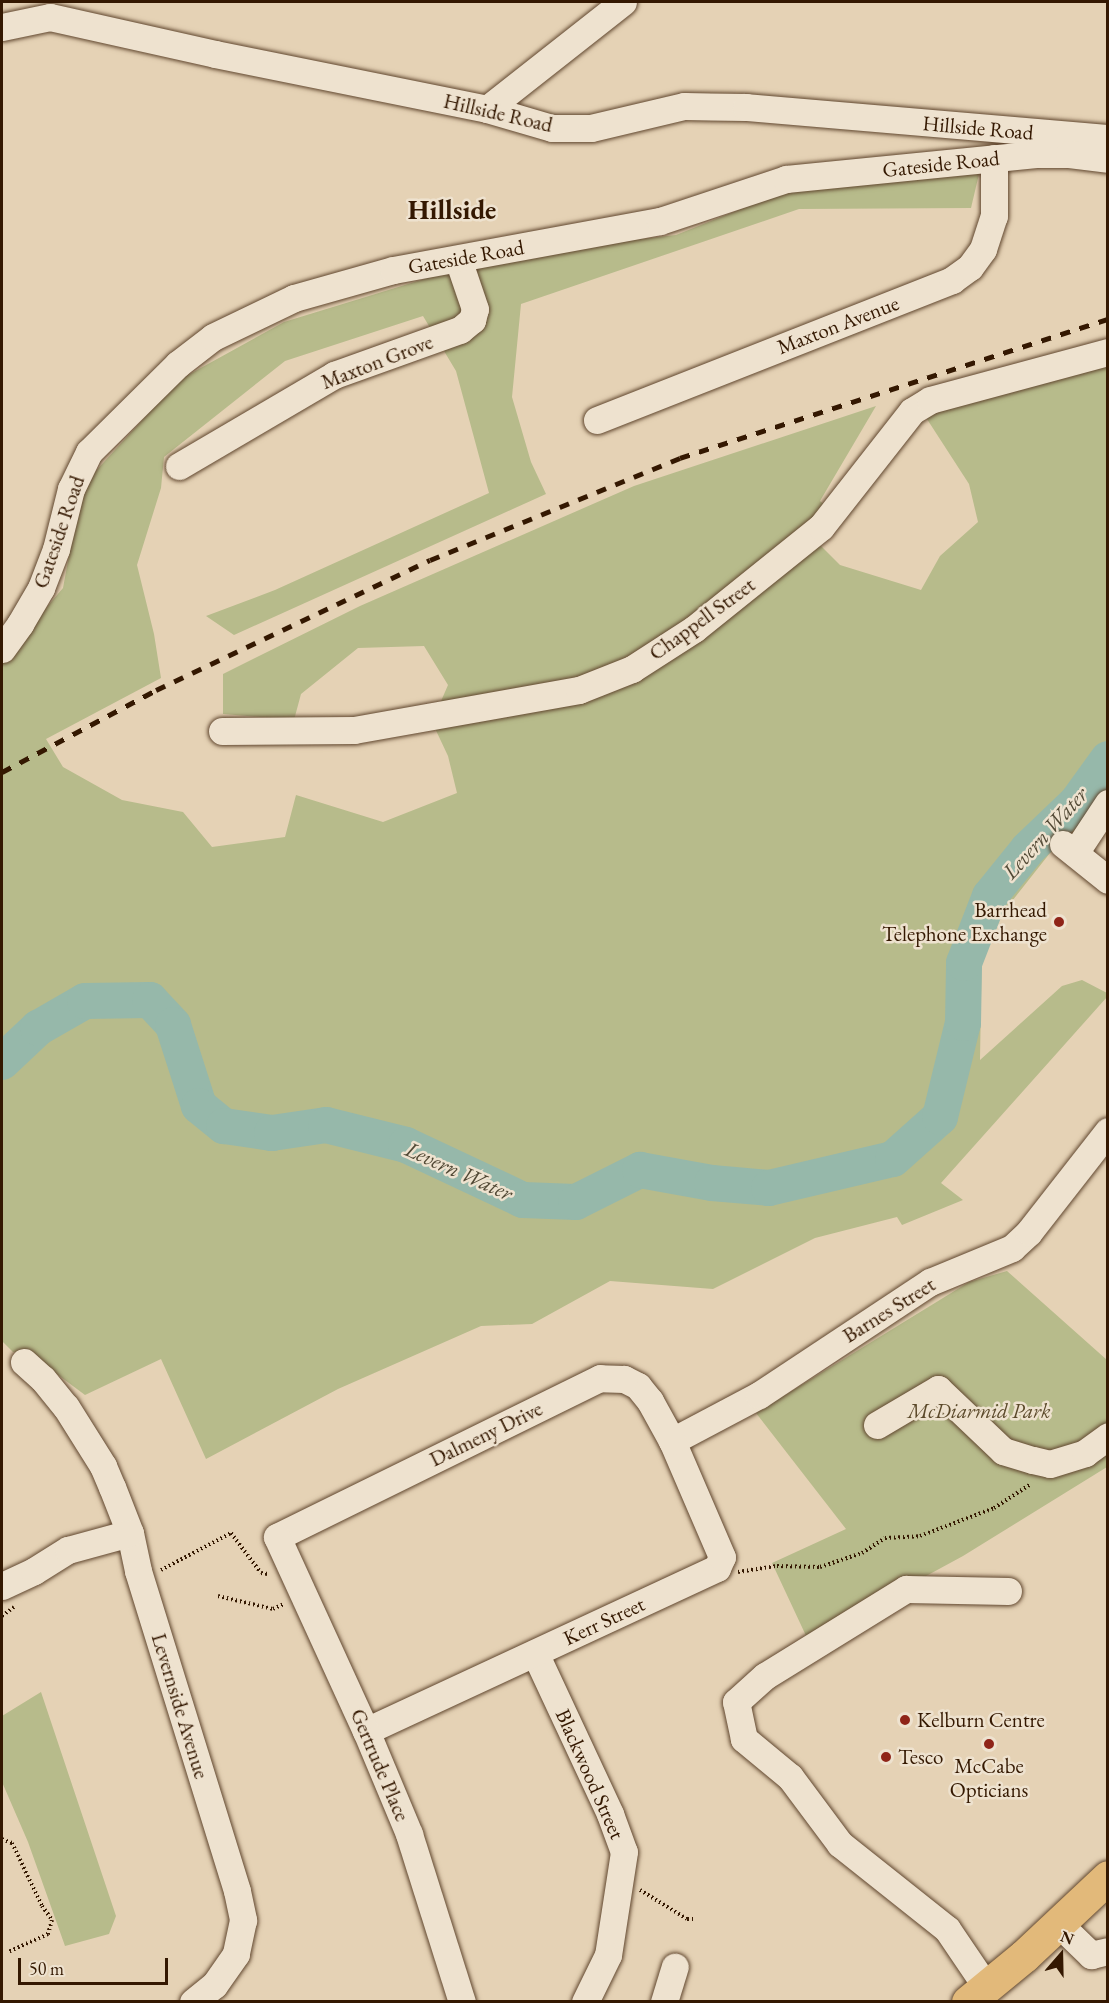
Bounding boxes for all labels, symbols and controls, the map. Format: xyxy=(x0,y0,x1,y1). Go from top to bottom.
street label: Hillside Road xyxy=(441,88,555,138)
street label: Hillside Road xyxy=(922,111,1034,145)
street label: Gateside Road xyxy=(881,145,1001,183)
district label: Hillside xyxy=(408,194,496,226)
street label: Gateside Road xyxy=(406,234,526,280)
street label: Maxton Avenue xyxy=(774,290,902,360)
street label: Maxton Grove xyxy=(318,329,436,395)
street label: Gateside Road xyxy=(28,472,90,592)
street label: Chappell Street xyxy=(644,572,760,666)
water label: Levern Water xyxy=(997,782,1093,884)
place label: Barrhead Telephone Exchange xyxy=(882,897,1047,947)
marker: Barrhead Telephone Exchange xyxy=(1052,915,1066,929)
water label: Levern Water xyxy=(401,1136,517,1206)
street label: Barnes Street xyxy=(838,1272,940,1348)
street label: Dalmeny Drive xyxy=(426,1396,546,1472)
park label: McDiarmid Park xyxy=(908,1398,1050,1424)
street label: Kerr Street xyxy=(559,1591,649,1651)
street label: Levernside Avenue xyxy=(146,1630,214,1782)
street label: Gertrude Place xyxy=(345,1705,415,1825)
street label: Blackwood Street xyxy=(550,1705,630,1843)
place label: Kelburn Centre xyxy=(917,1707,1045,1733)
marker: Kelburn Centre xyxy=(898,1713,912,1727)
marker: McCabe Opticians xyxy=(982,1737,996,1751)
place label: Tesco xyxy=(898,1744,943,1770)
marker: Tesco xyxy=(879,1750,893,1764)
place label: McCabe Opticians xyxy=(950,1753,1028,1803)
north arrow xyxy=(1031,1925,1091,1985)
text: N xyxy=(1058,1926,1077,1950)
scale bar xyxy=(21,1946,171,1984)
text: 50 m xyxy=(29,1957,64,1980)

